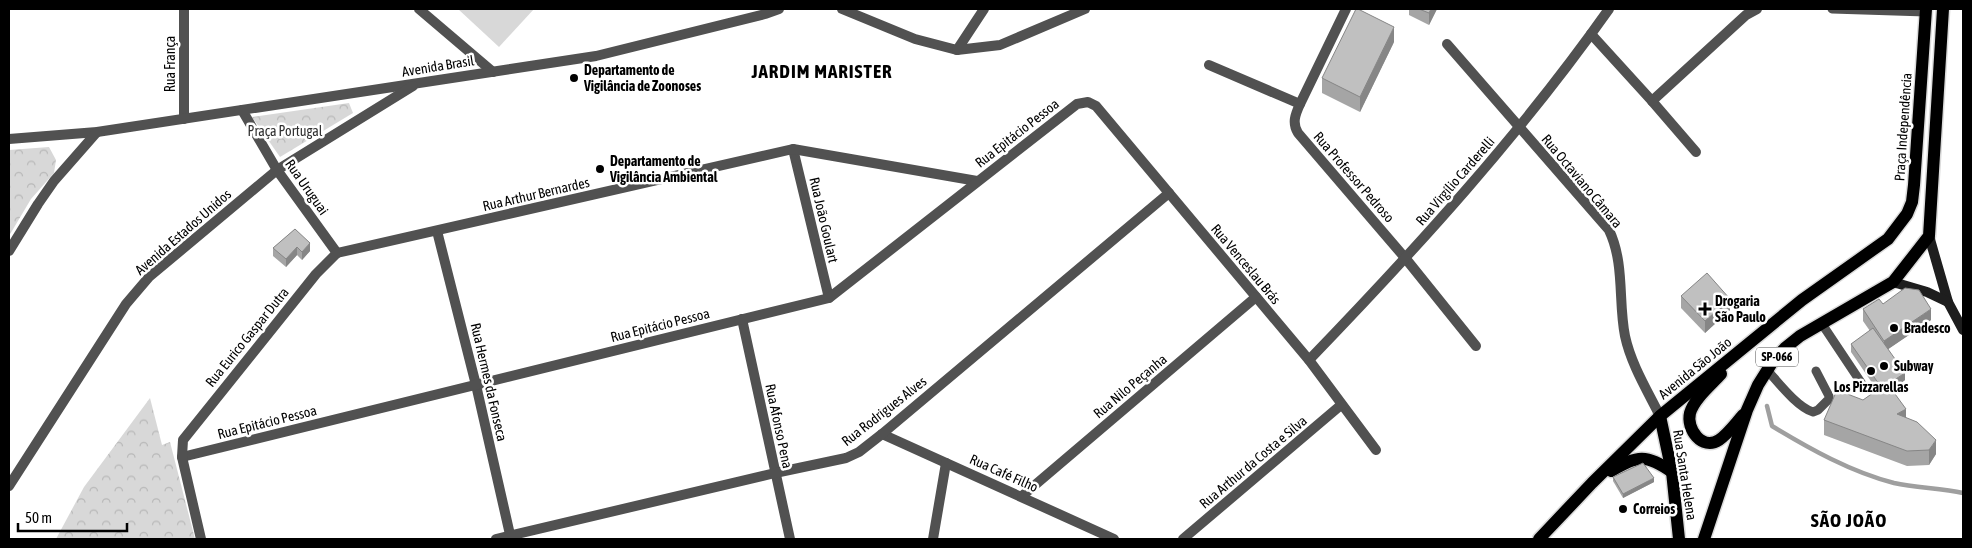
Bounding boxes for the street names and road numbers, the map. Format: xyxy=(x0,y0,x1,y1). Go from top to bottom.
street label: Rua França xyxy=(162,36,178,92)
street label: Avenida Brasil xyxy=(401,52,475,80)
street label: Praça Independência xyxy=(1891,72,1915,182)
street label: Rua Epitácio Pessoa xyxy=(972,95,1062,171)
street label: Rua Professor Pedroso xyxy=(1310,129,1398,225)
street label: Rua Octaviano Câmara xyxy=(1538,131,1626,231)
street label: Rua Virgílio Carderelli xyxy=(1412,134,1498,228)
street label: Rua Uruguai xyxy=(282,156,332,218)
street label: Rua Arthur Bernardes xyxy=(481,174,591,214)
street label: Rua João Goulart xyxy=(806,176,842,264)
street label: Avenida Estados Unidos xyxy=(132,186,234,278)
street label: Rua Venceslau Brás xyxy=(1208,221,1284,307)
street label: Rua Eurico Gaspar Dutra xyxy=(202,284,292,390)
street label: Rua Epitácio Pessoa xyxy=(609,305,711,345)
street label: Rua Hermes da Fonseca xyxy=(468,321,510,443)
street label: Avenida São João xyxy=(1655,334,1735,402)
road number: SP-066 xyxy=(1756,348,1798,367)
street label: Rua Nilo Peçanha xyxy=(1090,351,1170,421)
street label: Rua Rodrigues Alves xyxy=(838,373,930,449)
street label: Rua Afonso Pena xyxy=(762,382,796,470)
street label: Rua Epitácio Pessoa xyxy=(216,402,318,442)
street label: Rua Arthur da Costa e Silva xyxy=(1196,412,1310,512)
street label: Rua Santa Helena xyxy=(1670,429,1700,521)
street label: Rua Café Filho xyxy=(967,451,1041,495)

